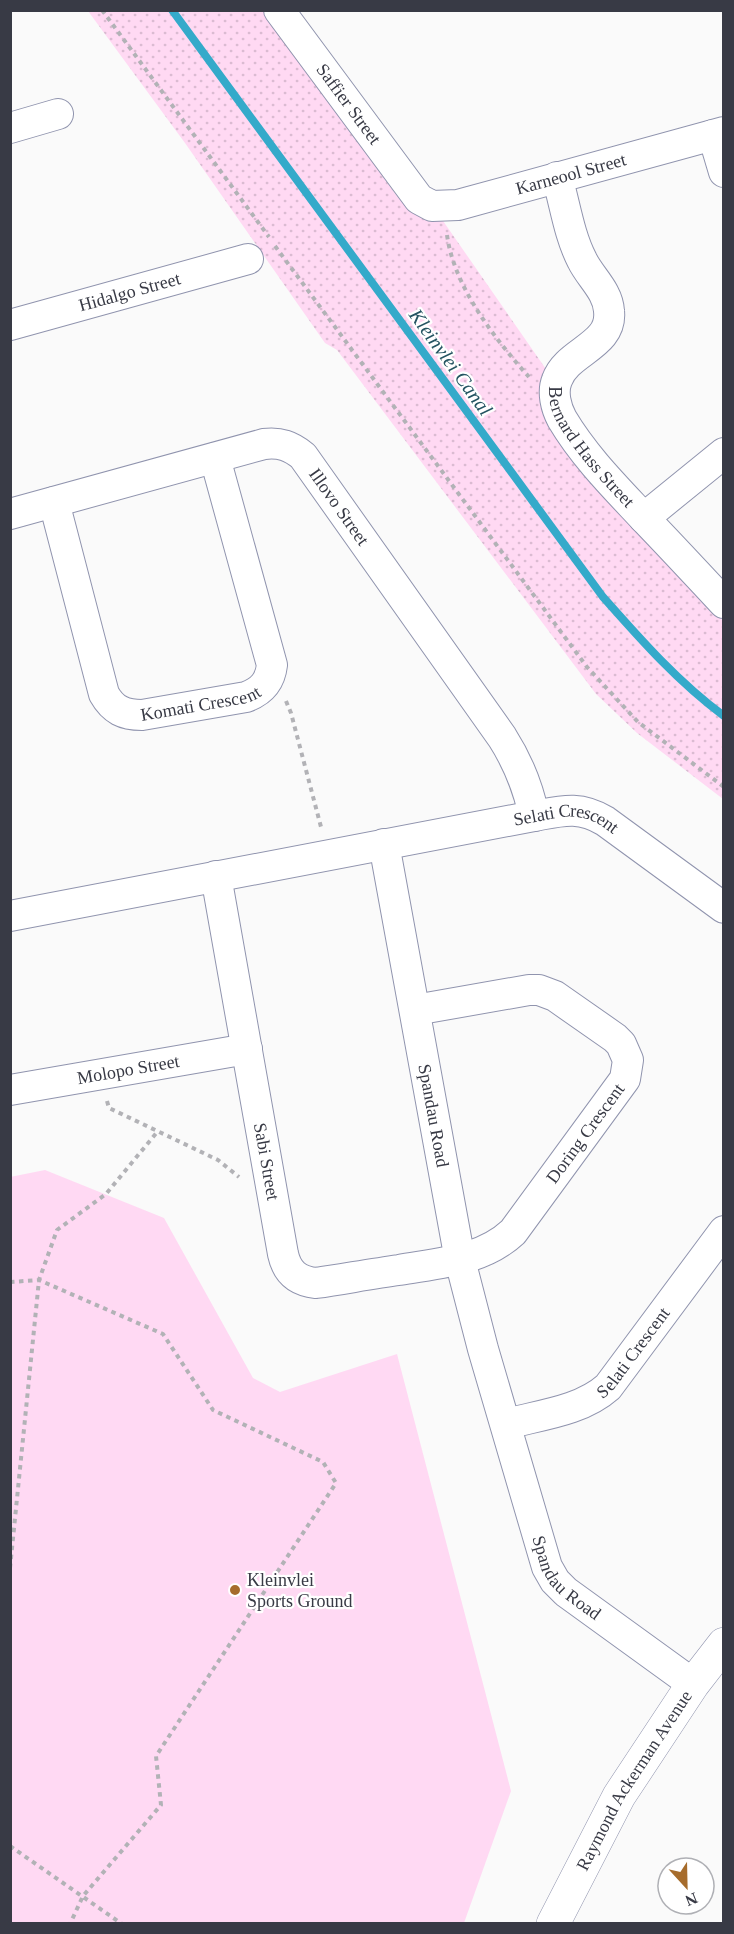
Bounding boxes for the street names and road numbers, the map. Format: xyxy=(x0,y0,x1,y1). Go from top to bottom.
street label: Saffier Street xyxy=(312,60,385,148)
street label: Karneool Street xyxy=(513,149,628,199)
street label: Hidalgo Street xyxy=(76,268,183,315)
street label: Bernard Hass Street xyxy=(545,386,639,511)
street label: Illovo Street xyxy=(305,465,373,549)
street label: Komati Crescent xyxy=(139,682,265,725)
street label: Selati Crescent xyxy=(512,800,623,838)
street label: Molopo Street xyxy=(76,1051,181,1088)
street label: Spandau Road xyxy=(414,1062,453,1169)
street label: Doring Crescent xyxy=(542,1080,628,1187)
street label: Sabi Street xyxy=(250,1121,283,1202)
street label: Selati Crescent xyxy=(593,1303,674,1402)
street label: Spandau Road xyxy=(528,1533,605,1624)
street label: Raymond Ackerman Avenue xyxy=(572,1687,696,1874)

